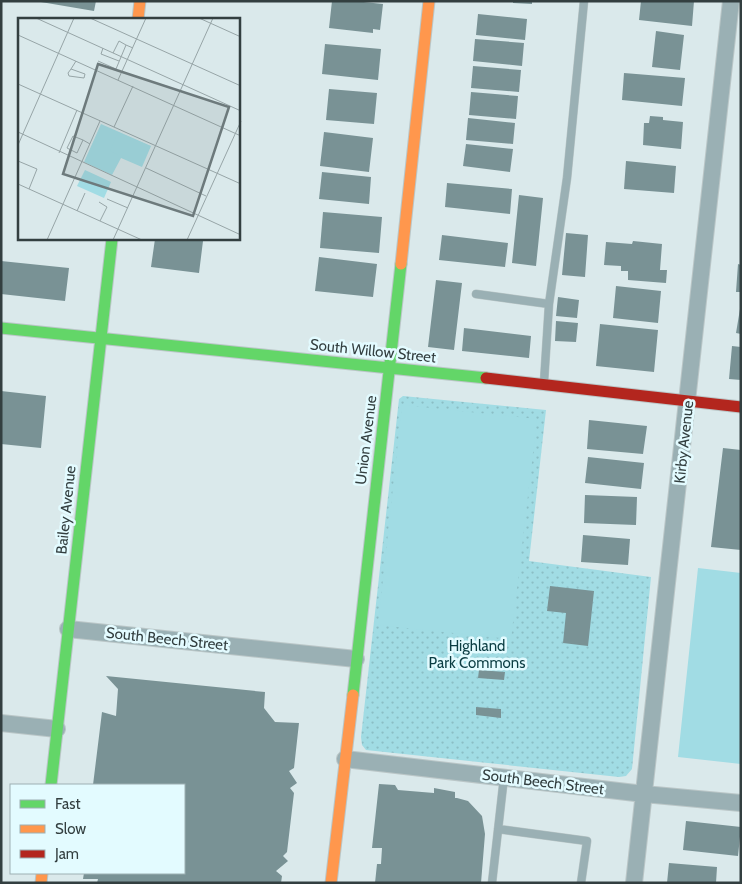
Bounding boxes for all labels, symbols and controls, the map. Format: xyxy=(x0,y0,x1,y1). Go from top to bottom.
inset map xyxy=(18,18,240,240)
street label: South Willow Street xyxy=(309,335,437,367)
street label: Union Avenue xyxy=(352,394,380,486)
street label: Kirby Avenue xyxy=(671,399,697,484)
street label: Bailey Avenue xyxy=(52,465,80,555)
street label: South Beech Street xyxy=(105,624,229,654)
park label: Highland Park Commons xyxy=(429,637,525,672)
street label: South Beech Street xyxy=(481,766,605,798)
legend xyxy=(10,784,185,874)
text: Fast xyxy=(55,795,80,813)
text: Slow xyxy=(55,820,86,838)
text: Jam xyxy=(54,845,79,863)

